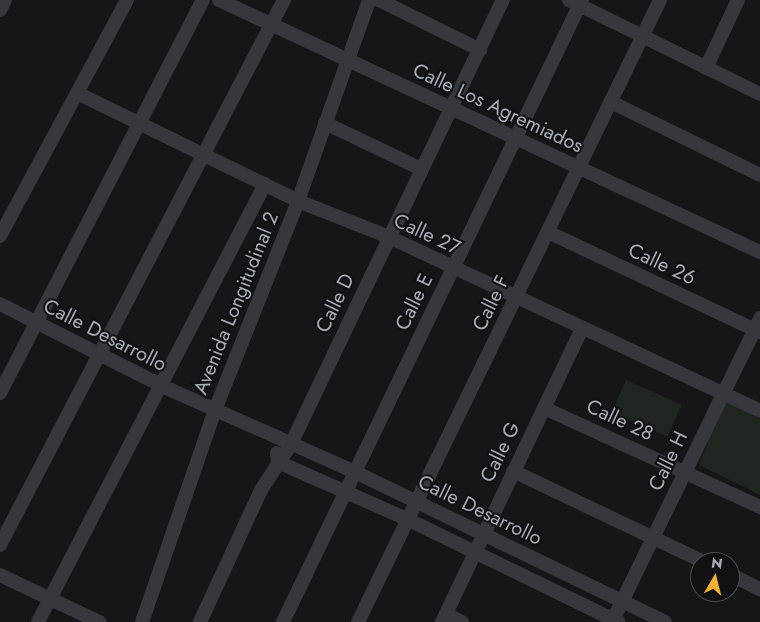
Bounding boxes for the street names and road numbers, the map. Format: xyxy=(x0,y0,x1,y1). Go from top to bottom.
street label: Calle Los Agremiados xyxy=(409,58,587,158)
street label: Avenida Longitudinal 2 xyxy=(188,208,284,398)
street label: Calle 27 xyxy=(390,208,464,260)
street label: Calle 26 xyxy=(624,238,700,290)
street label: Calle D xyxy=(311,270,359,336)
street label: Calle E xyxy=(390,270,438,334)
street label: Calle F xyxy=(467,271,515,335)
street label: Calle Desarrollo xyxy=(39,294,171,376)
street label: Calle 28 xyxy=(583,394,657,446)
street label: Calle G xyxy=(475,418,525,486)
street label: Calle H xyxy=(643,427,693,495)
street label: Calle Desarrollo xyxy=(414,470,546,550)

